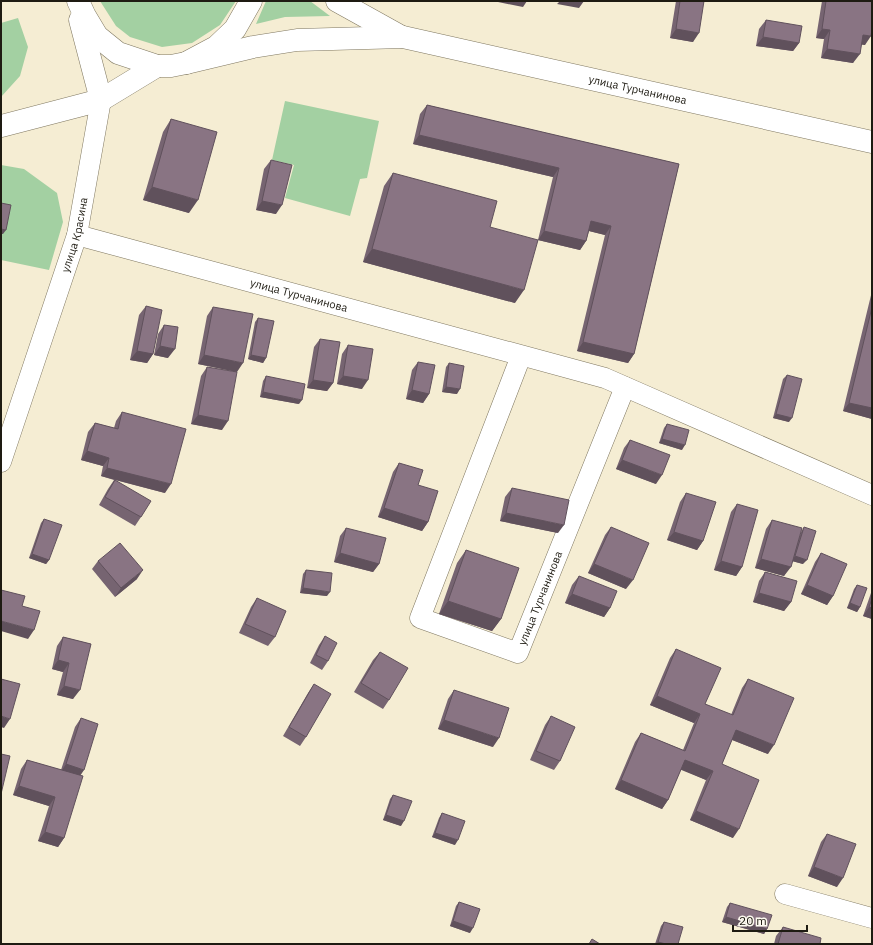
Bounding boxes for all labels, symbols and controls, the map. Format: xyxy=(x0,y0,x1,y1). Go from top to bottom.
street label: улица Турчанинова xyxy=(587,72,688,107)
street label: улица Красина xyxy=(58,196,91,274)
street label: улица Турчанинова xyxy=(249,275,349,315)
street label: улица Турчанинова xyxy=(515,549,565,647)
scale bar xyxy=(733,907,807,933)
text: 20 m xyxy=(739,913,767,928)

